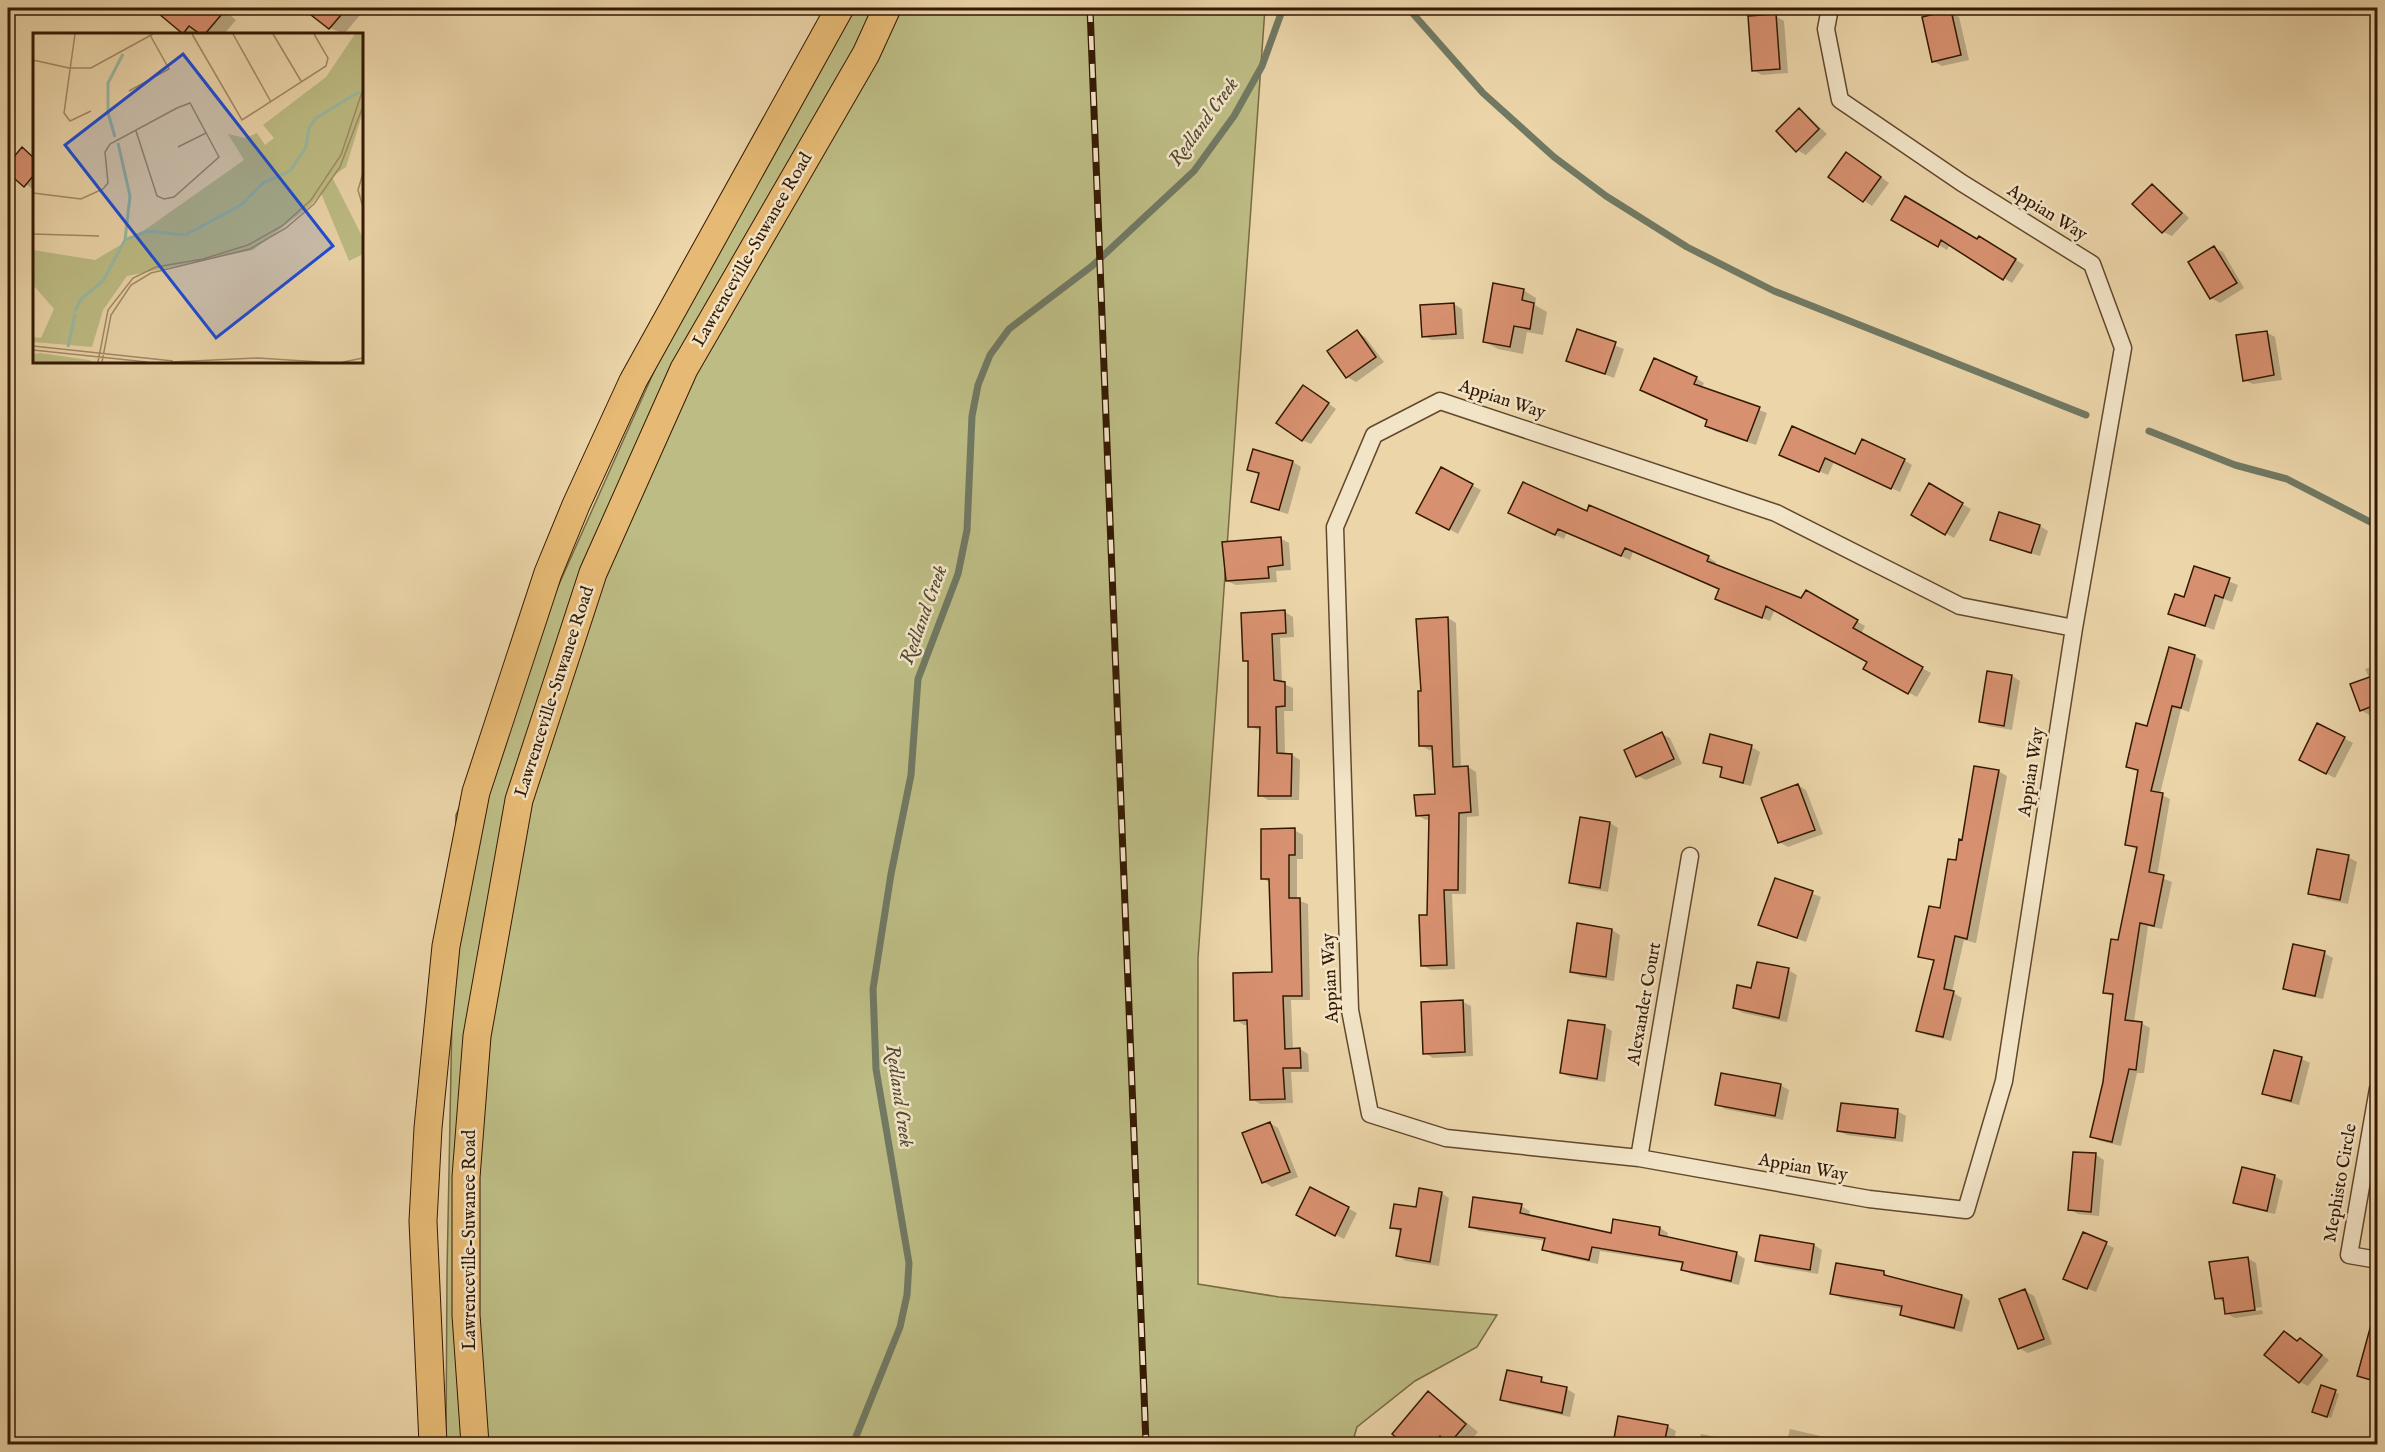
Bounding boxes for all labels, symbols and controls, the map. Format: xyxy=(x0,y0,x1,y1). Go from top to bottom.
inset map xyxy=(33,33,363,363)
water label: Redland Creek xyxy=(1164,73,1244,171)
street label: Lawrenceville-Suwanee Road xyxy=(688,148,818,351)
street label: Appian Way xyxy=(2002,179,2091,247)
street label: Appian Way xyxy=(1455,375,1549,425)
water label: Redland Creek xyxy=(895,562,953,668)
street label: Lawrenceville-Suwanee Road xyxy=(510,583,600,801)
street label: Appian Way xyxy=(2013,726,2050,819)
street label: Appian Way xyxy=(1317,932,1345,1025)
street label: Alexander Court xyxy=(1623,941,1667,1068)
water label: Redland Creek xyxy=(879,1043,919,1149)
street label: Mephisto Circle xyxy=(2319,1122,2363,1244)
street label: Lawrenceville-Suwanee Road xyxy=(459,1129,482,1350)
street label: Appian Way xyxy=(1756,1149,1850,1187)

